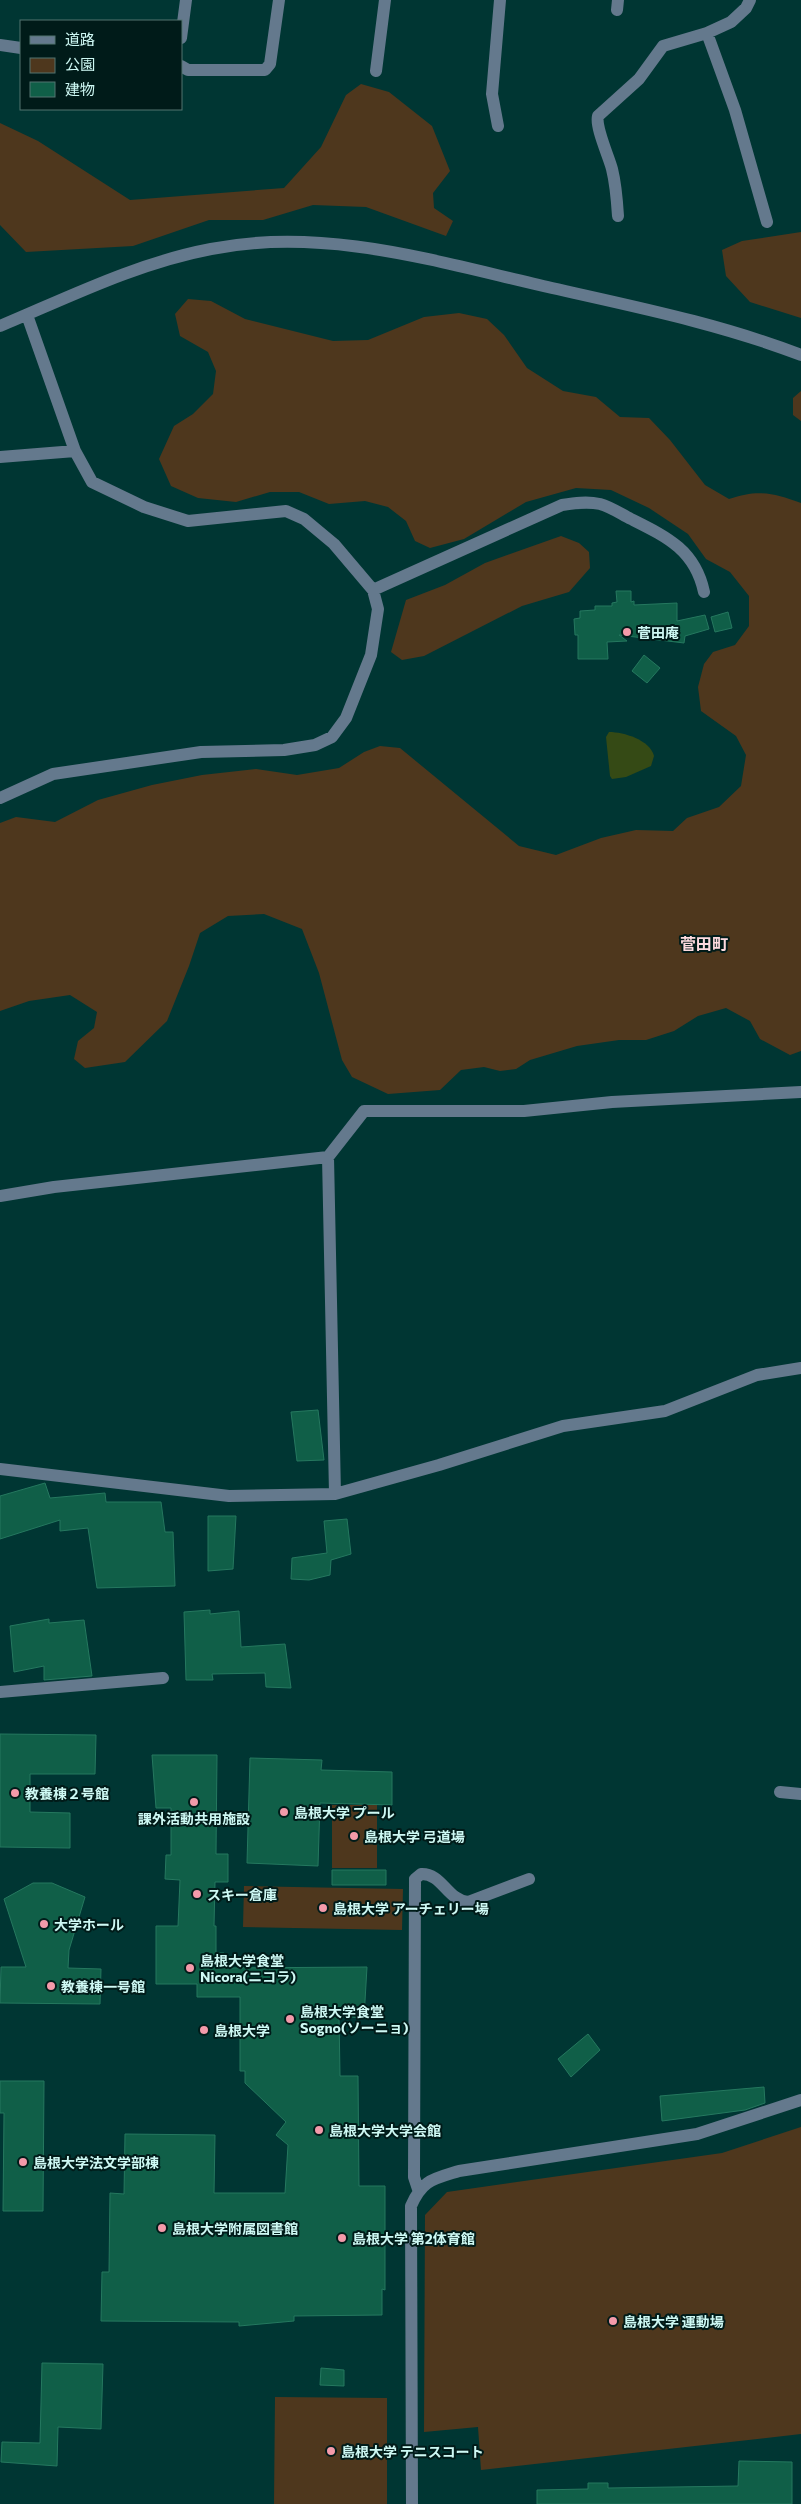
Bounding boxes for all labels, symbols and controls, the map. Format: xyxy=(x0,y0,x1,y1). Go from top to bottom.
legend xyxy=(20,20,182,110)
text: 道路 xyxy=(65,30,95,48)
text: 公園 xyxy=(65,55,95,73)
text: 建物 xyxy=(65,80,95,98)
place label: 菅田庵 xyxy=(637,624,679,641)
marker: 菅田庵 xyxy=(621,626,633,638)
district label: 菅田町 xyxy=(680,934,728,953)
place label: 教養棟２号館 xyxy=(25,1785,109,1802)
marker: 教養棟２号館 xyxy=(9,1787,21,1799)
marker: 課外活動共用施設 xyxy=(188,1796,200,1808)
place label: 島根大学 プール xyxy=(294,1804,395,1821)
marker: 島根大学 プール xyxy=(278,1806,290,1818)
place label: 課外活動共用施設 xyxy=(138,1810,250,1827)
place label: 島根大学 弓道場 xyxy=(364,1828,465,1845)
marker: 島根大学 弓道場 xyxy=(348,1830,360,1842)
place label: スキー倉庫 xyxy=(207,1886,277,1903)
marker: スキー倉庫 xyxy=(191,1888,203,1900)
place label: 島根大学 アーチェリー場 xyxy=(333,1900,489,1917)
marker: 島根大学 アーチェリー場 xyxy=(317,1902,329,1914)
place label: 大学ホール xyxy=(54,1916,124,1933)
marker: 大学ホール xyxy=(38,1918,50,1930)
place label: 島根大学食堂 Nicora(ニコラ) xyxy=(200,1952,296,1985)
marker: 島根大学食堂 Nicora(ニコラ) xyxy=(184,1962,196,1974)
place label: 教養棟一号館 xyxy=(61,1978,145,1995)
marker: 教養棟一号館 xyxy=(45,1980,57,1992)
place label: 島根大学食堂 Sogno(ソーニョ) xyxy=(300,2003,409,2036)
marker: 島根大学食堂 Sogno(ソーニョ) xyxy=(284,2013,296,2025)
place label: 島根大学 xyxy=(214,2022,270,2039)
marker: 島根大学 xyxy=(198,2024,210,2036)
place label: 島根大学大学会館 xyxy=(329,2122,441,2139)
marker: 島根大学大学会館 xyxy=(313,2124,325,2136)
place label: 島根大学法文学部棟 xyxy=(33,2154,159,2171)
marker: 島根大学法文学部棟 xyxy=(17,2156,29,2168)
place label: 島根大学附属図書館 xyxy=(172,2220,298,2237)
marker: 島根大学附属図書館 xyxy=(156,2222,168,2234)
place label: 島根大学 第2体育館 xyxy=(352,2230,475,2247)
marker: 島根大学 第2体育館 xyxy=(336,2232,348,2244)
place label: 島根大学 運動場 xyxy=(623,2313,724,2330)
marker: 島根大学 運動場 xyxy=(607,2315,619,2327)
place label: 島根大学 テニスコート xyxy=(341,2443,484,2460)
marker: 島根大学 テニスコート xyxy=(325,2445,337,2457)

